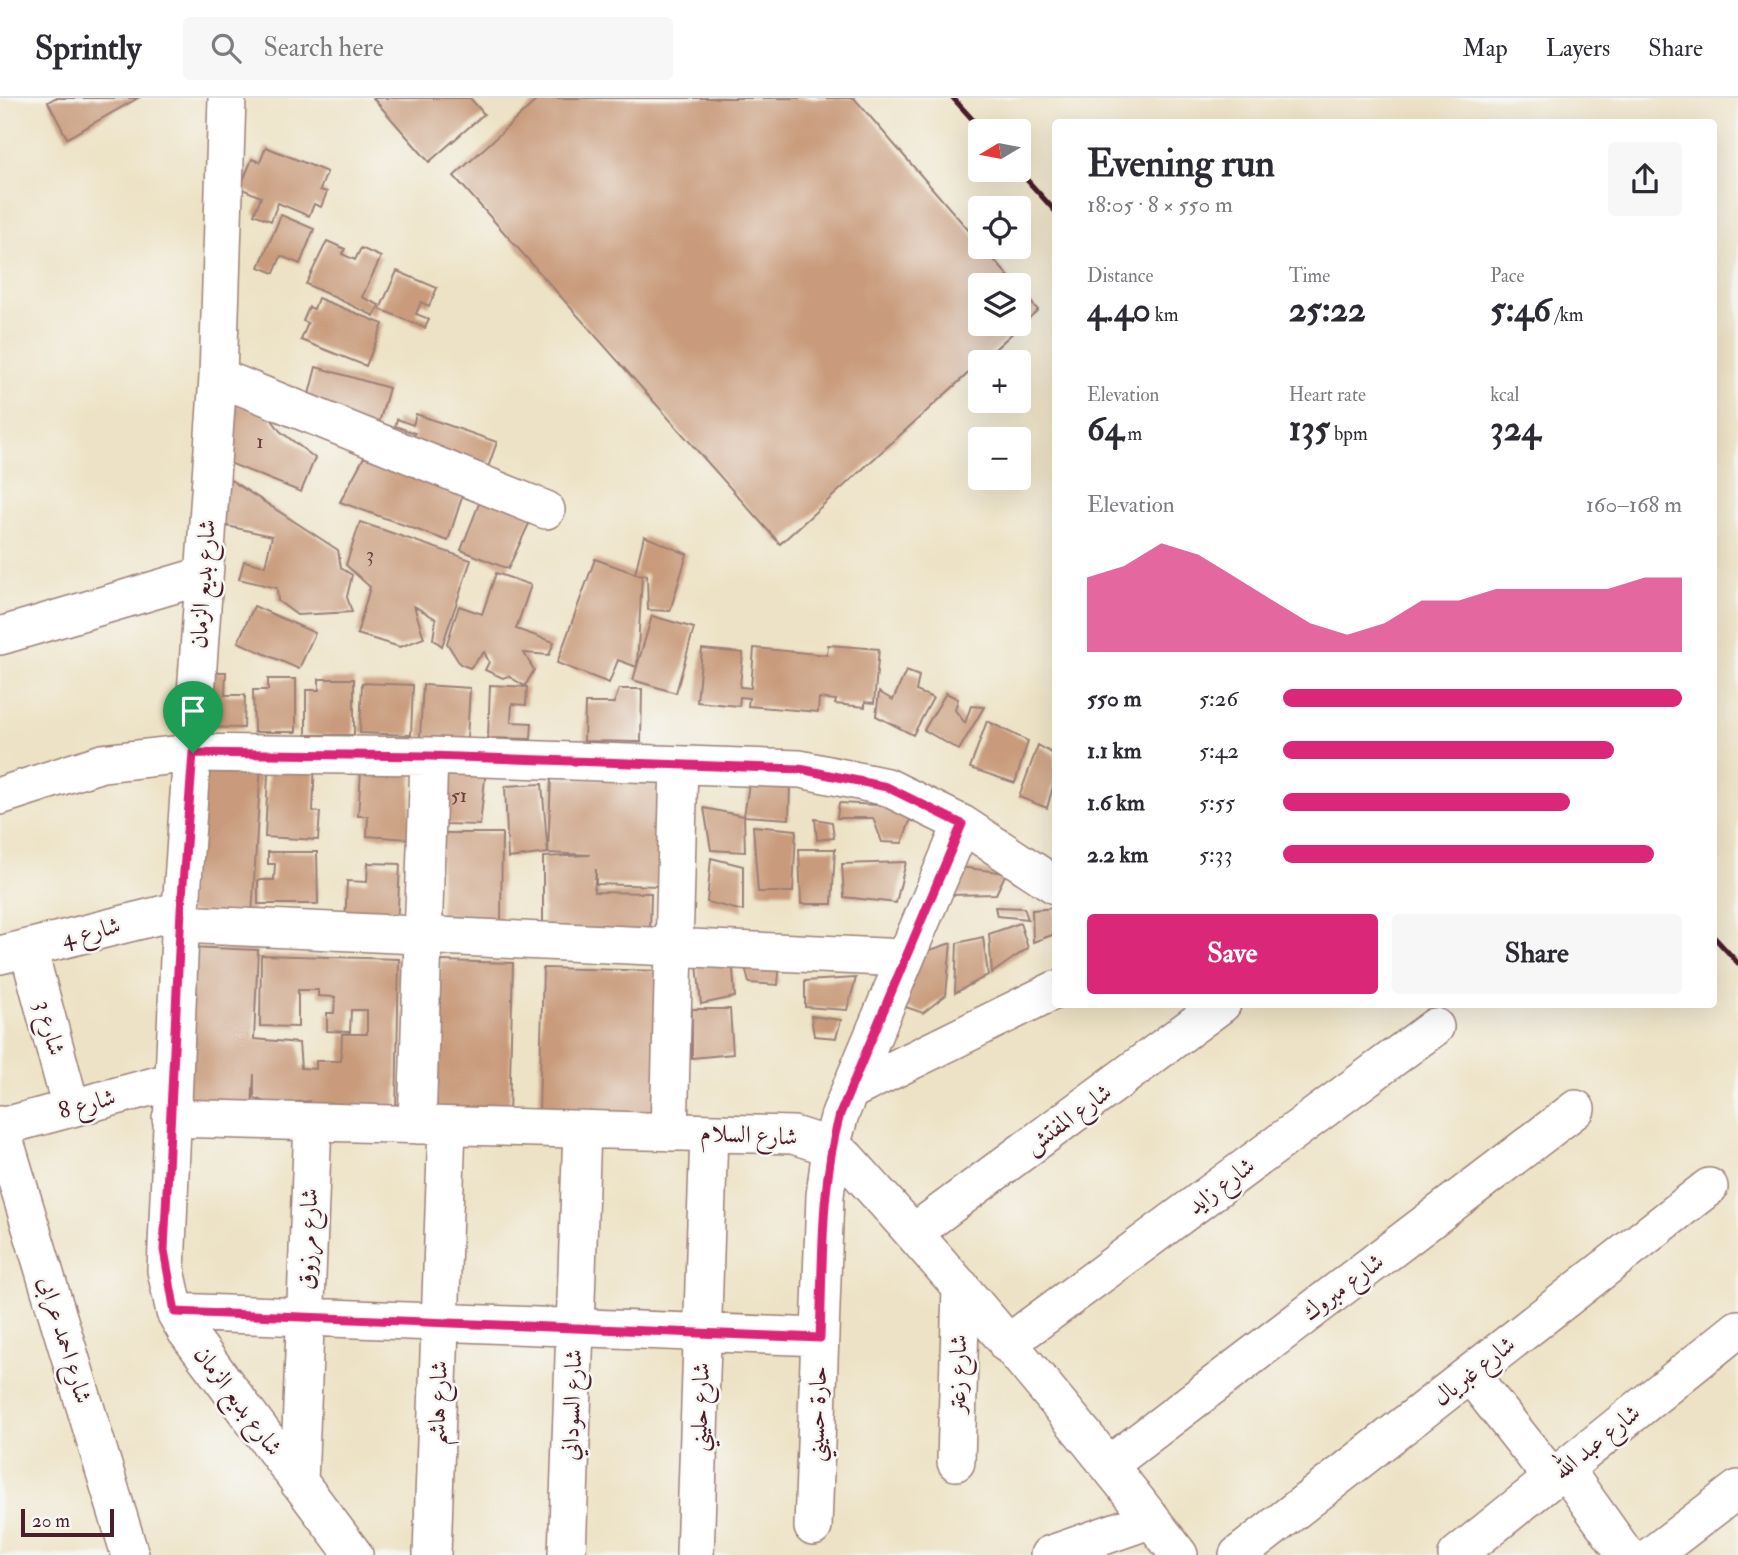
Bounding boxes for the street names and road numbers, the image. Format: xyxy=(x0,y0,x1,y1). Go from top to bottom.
street label: شارع بديع الزمان xyxy=(183,518,229,650)
street label: شارع 4 xyxy=(58,910,125,958)
street label: شارع 3 xyxy=(24,997,72,1060)
street label: شارع المفتش xyxy=(1018,1077,1120,1165)
street label: شارع 8 xyxy=(55,1082,120,1130)
street label: شارع السلام xyxy=(699,1117,798,1158)
street label: شارع زايد xyxy=(1181,1150,1264,1225)
street label: شارع مرزوق xyxy=(291,1187,329,1291)
street label: شارع مبروك xyxy=(1296,1246,1393,1331)
street label: شارع احمد عرابى xyxy=(27,1273,99,1409)
street label: شارع غبريال xyxy=(1426,1329,1524,1416)
street label: شارع زعتر xyxy=(942,1334,978,1417)
street label: شارع بديع الزمان xyxy=(182,1340,289,1466)
street label: شارع السوداني xyxy=(555,1349,593,1461)
street label: شارع هاشم xyxy=(421,1360,463,1446)
street label: شارع حليني xyxy=(683,1362,723,1452)
street label: حارة حسيني xyxy=(800,1365,840,1463)
street label: شارع عبد الله xyxy=(1545,1394,1649,1490)

